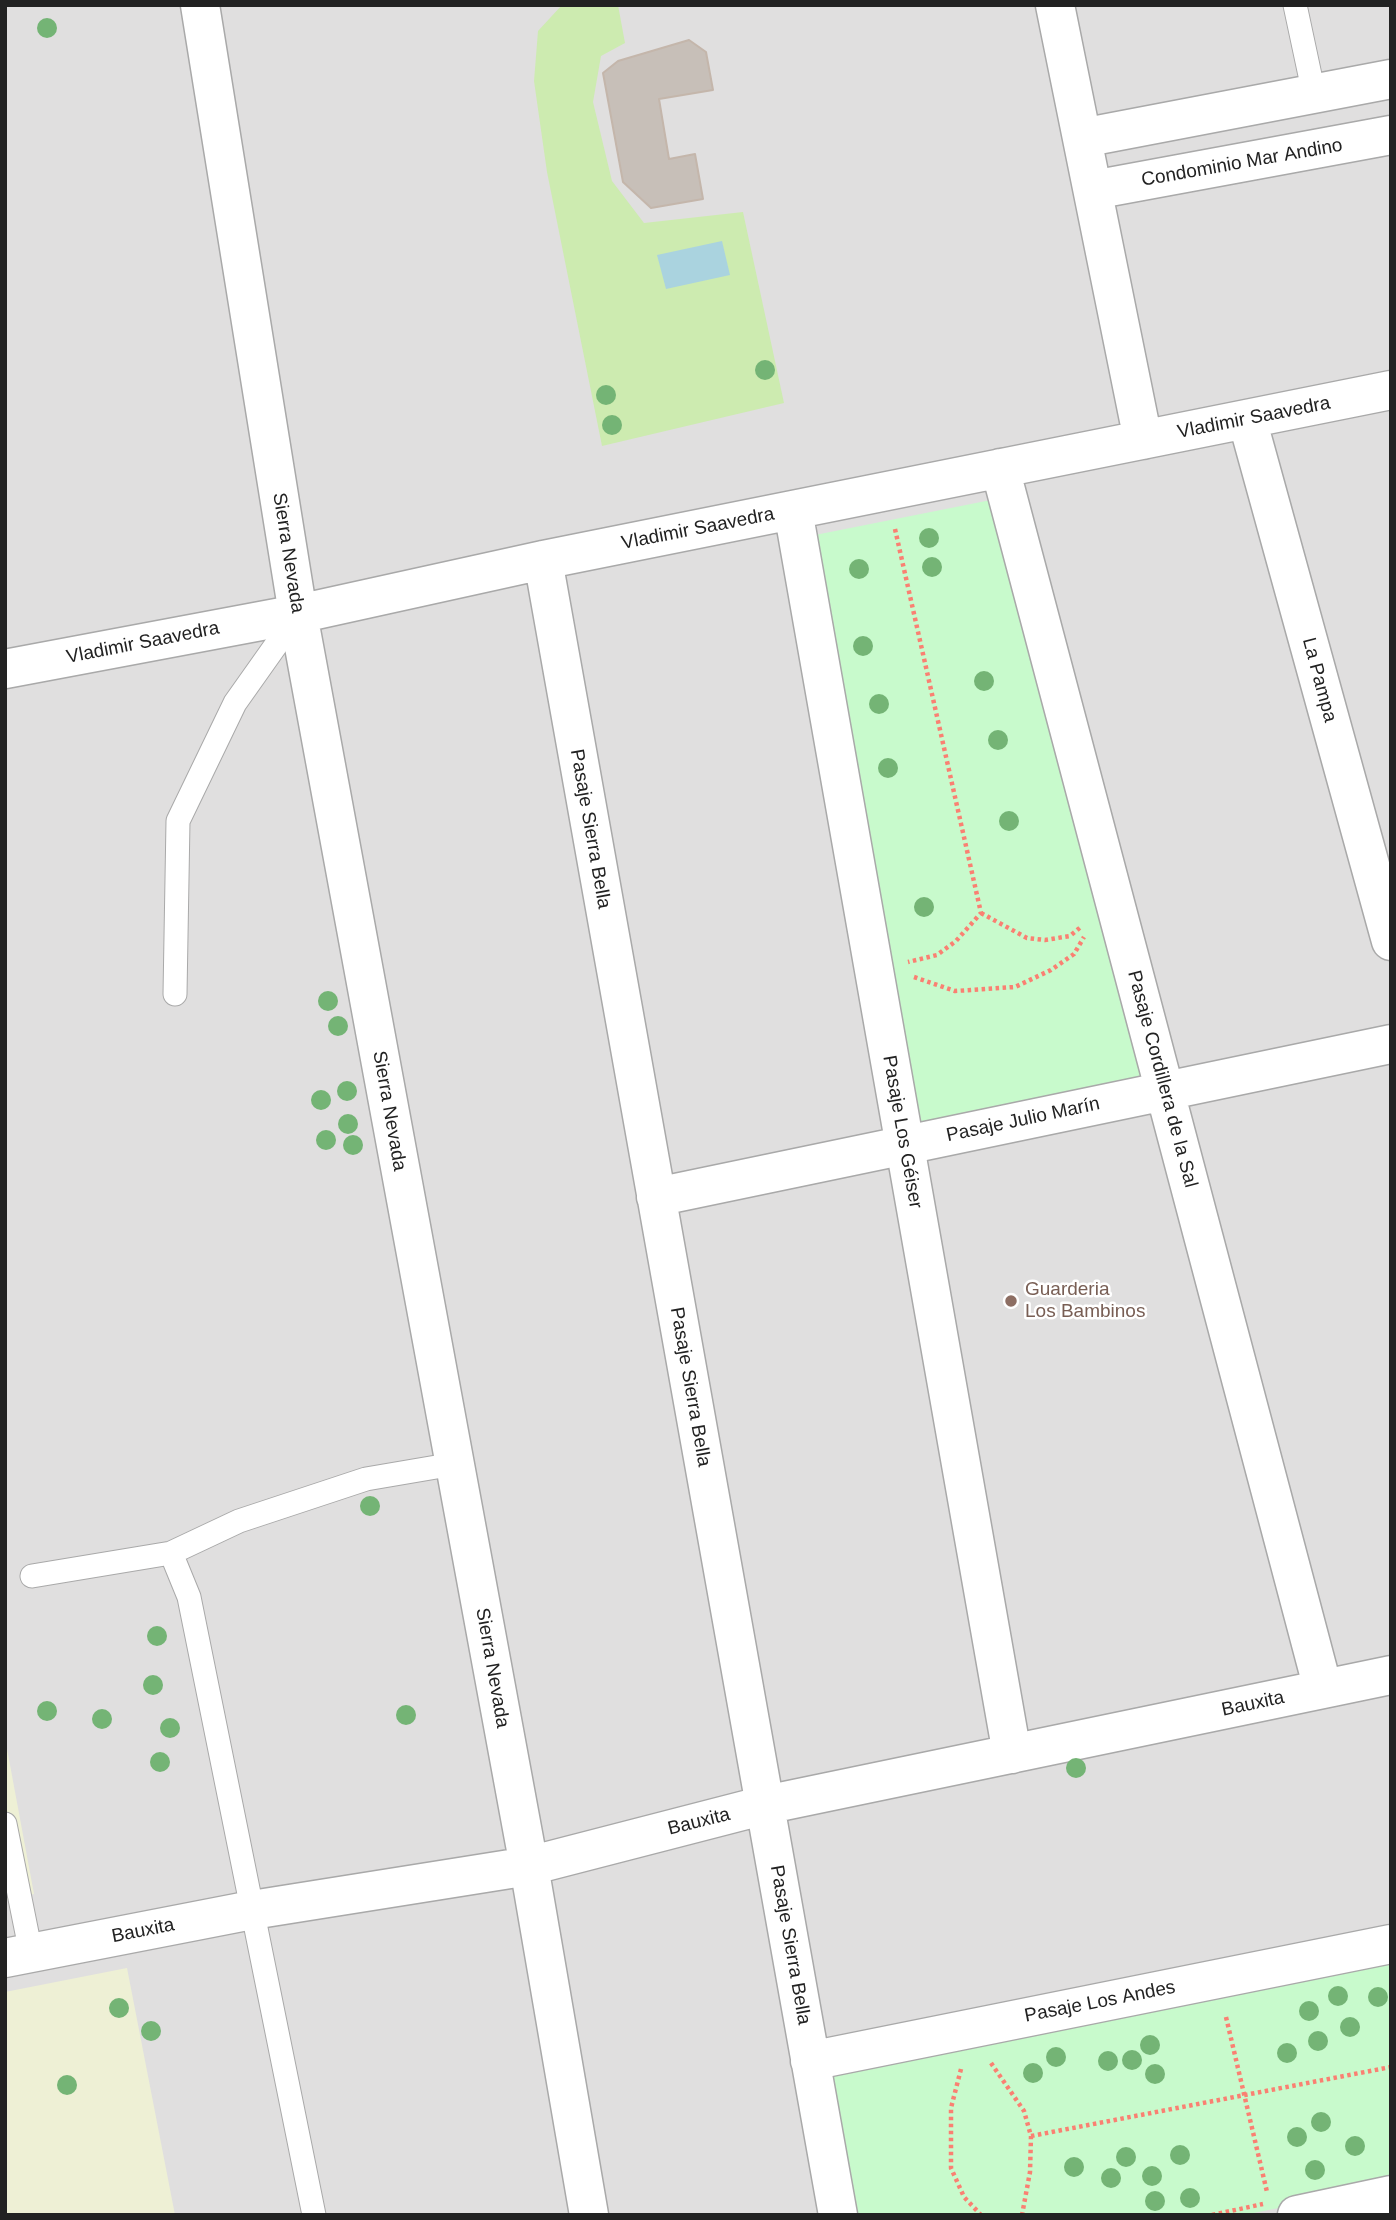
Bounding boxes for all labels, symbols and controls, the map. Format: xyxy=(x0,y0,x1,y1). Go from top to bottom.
street label: Condominio Mar Andino xyxy=(1140,134,1344,192)
street label: Vladimir Saavedra xyxy=(1176,392,1332,444)
street label: Sierra Nevada xyxy=(267,491,309,615)
street label: Vladimir Saavedra xyxy=(620,503,776,555)
street label: Vladimir Saavedra xyxy=(65,617,221,669)
street label: La Pampa xyxy=(1297,635,1341,725)
street label: Pasaje Sierra Bella xyxy=(565,747,615,911)
street label: Pasaje Cordillera de la Sal xyxy=(1122,968,1202,1190)
street label: Sierra Nevada xyxy=(367,1049,411,1173)
street label: Pasaje Los Géiser xyxy=(877,1054,927,1210)
street label: Pasaje Julio Marín xyxy=(944,1093,1102,1147)
place label: Guarderia Los Bambinos xyxy=(1025,1279,1145,1323)
marker: Guarderia Los Bambinos xyxy=(1003,1293,1019,1309)
street label: Pasaje Sierra Bella xyxy=(665,1305,715,1469)
street label: Sierra Nevada xyxy=(470,1606,514,1730)
street label: Bauxita xyxy=(1220,1686,1286,1722)
street label: Bauxita xyxy=(665,1803,733,1841)
street label: Pasaje Sierra Bella xyxy=(765,1863,815,2027)
street label: Bauxita xyxy=(110,1914,176,1948)
street label: Pasaje Los Andes xyxy=(1023,1976,1177,2028)

